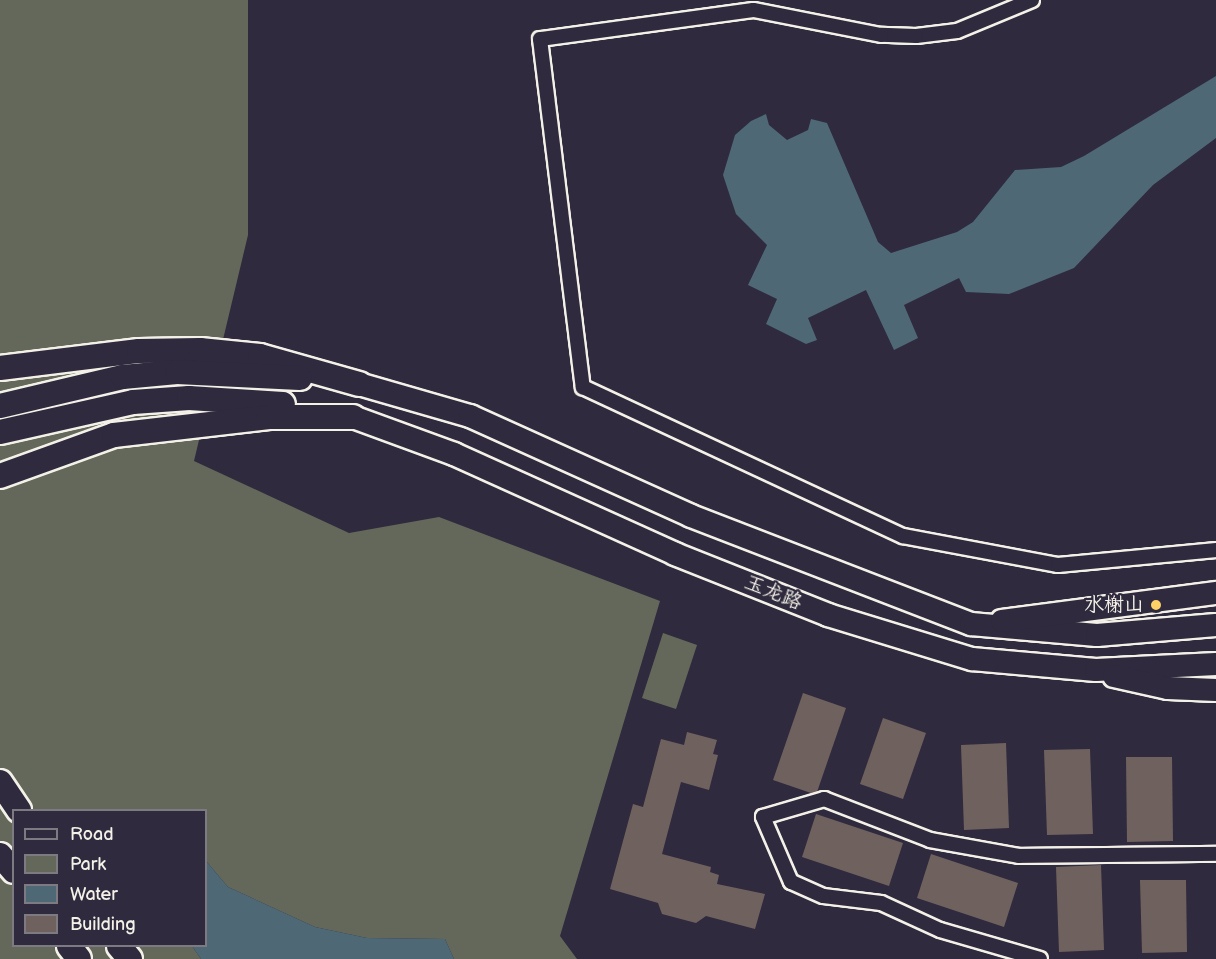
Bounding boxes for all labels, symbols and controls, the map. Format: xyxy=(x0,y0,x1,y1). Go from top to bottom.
street label: 玉龙路 xyxy=(741,571,805,615)
place label: 水榭山 xyxy=(1084,593,1144,617)
marker: 水榭山 xyxy=(1149,598,1163,612)
legend xyxy=(12,809,207,947)
text: Road xyxy=(70,824,114,845)
text: Park xyxy=(70,854,106,875)
text: Water xyxy=(70,884,118,905)
text: Building xyxy=(70,914,136,935)

